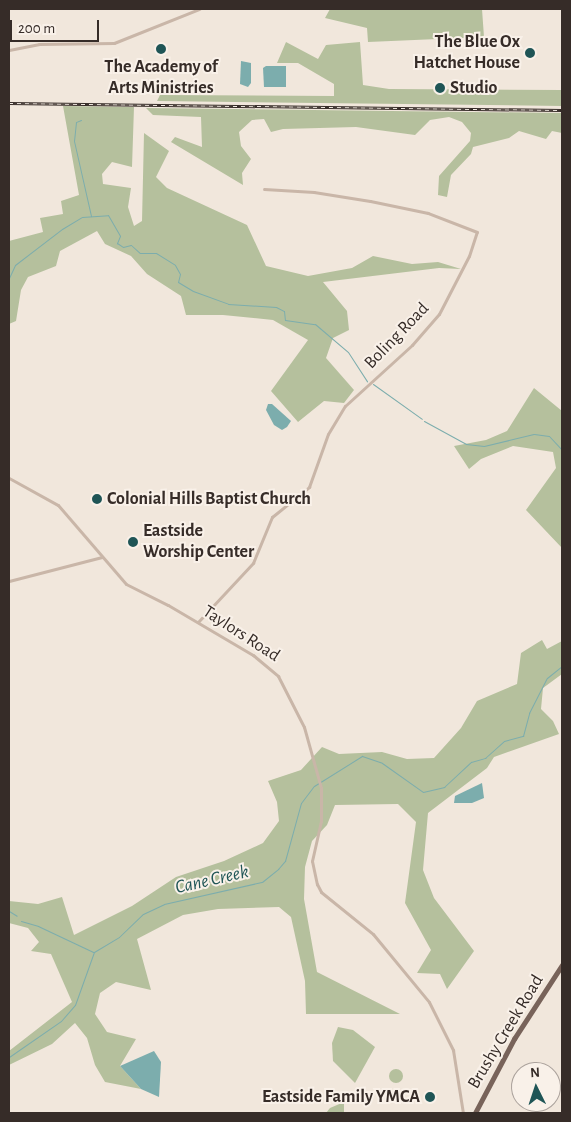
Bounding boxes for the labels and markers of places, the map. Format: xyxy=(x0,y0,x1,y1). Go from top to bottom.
place label: The Blue Ox Hatchet House xyxy=(414,32,520,74)
marker: The Academy of Arts Ministries xyxy=(155,43,167,55)
marker: The Blue Ox Hatchet House xyxy=(524,47,536,59)
place label: The Academy of Arts Ministries xyxy=(104,57,218,100)
place label: Studio xyxy=(450,77,498,99)
marker: Studio xyxy=(434,82,446,94)
place label: Colonial Hills Baptist Church xyxy=(107,488,311,510)
marker: Colonial Hills Baptist Church xyxy=(91,493,103,505)
place label: Eastside Worship Center xyxy=(143,521,254,564)
marker: Eastside Worship Center xyxy=(127,536,139,548)
place label: Eastside Family YMCA xyxy=(262,1086,420,1108)
marker: Eastside Family YMCA xyxy=(424,1091,436,1103)

